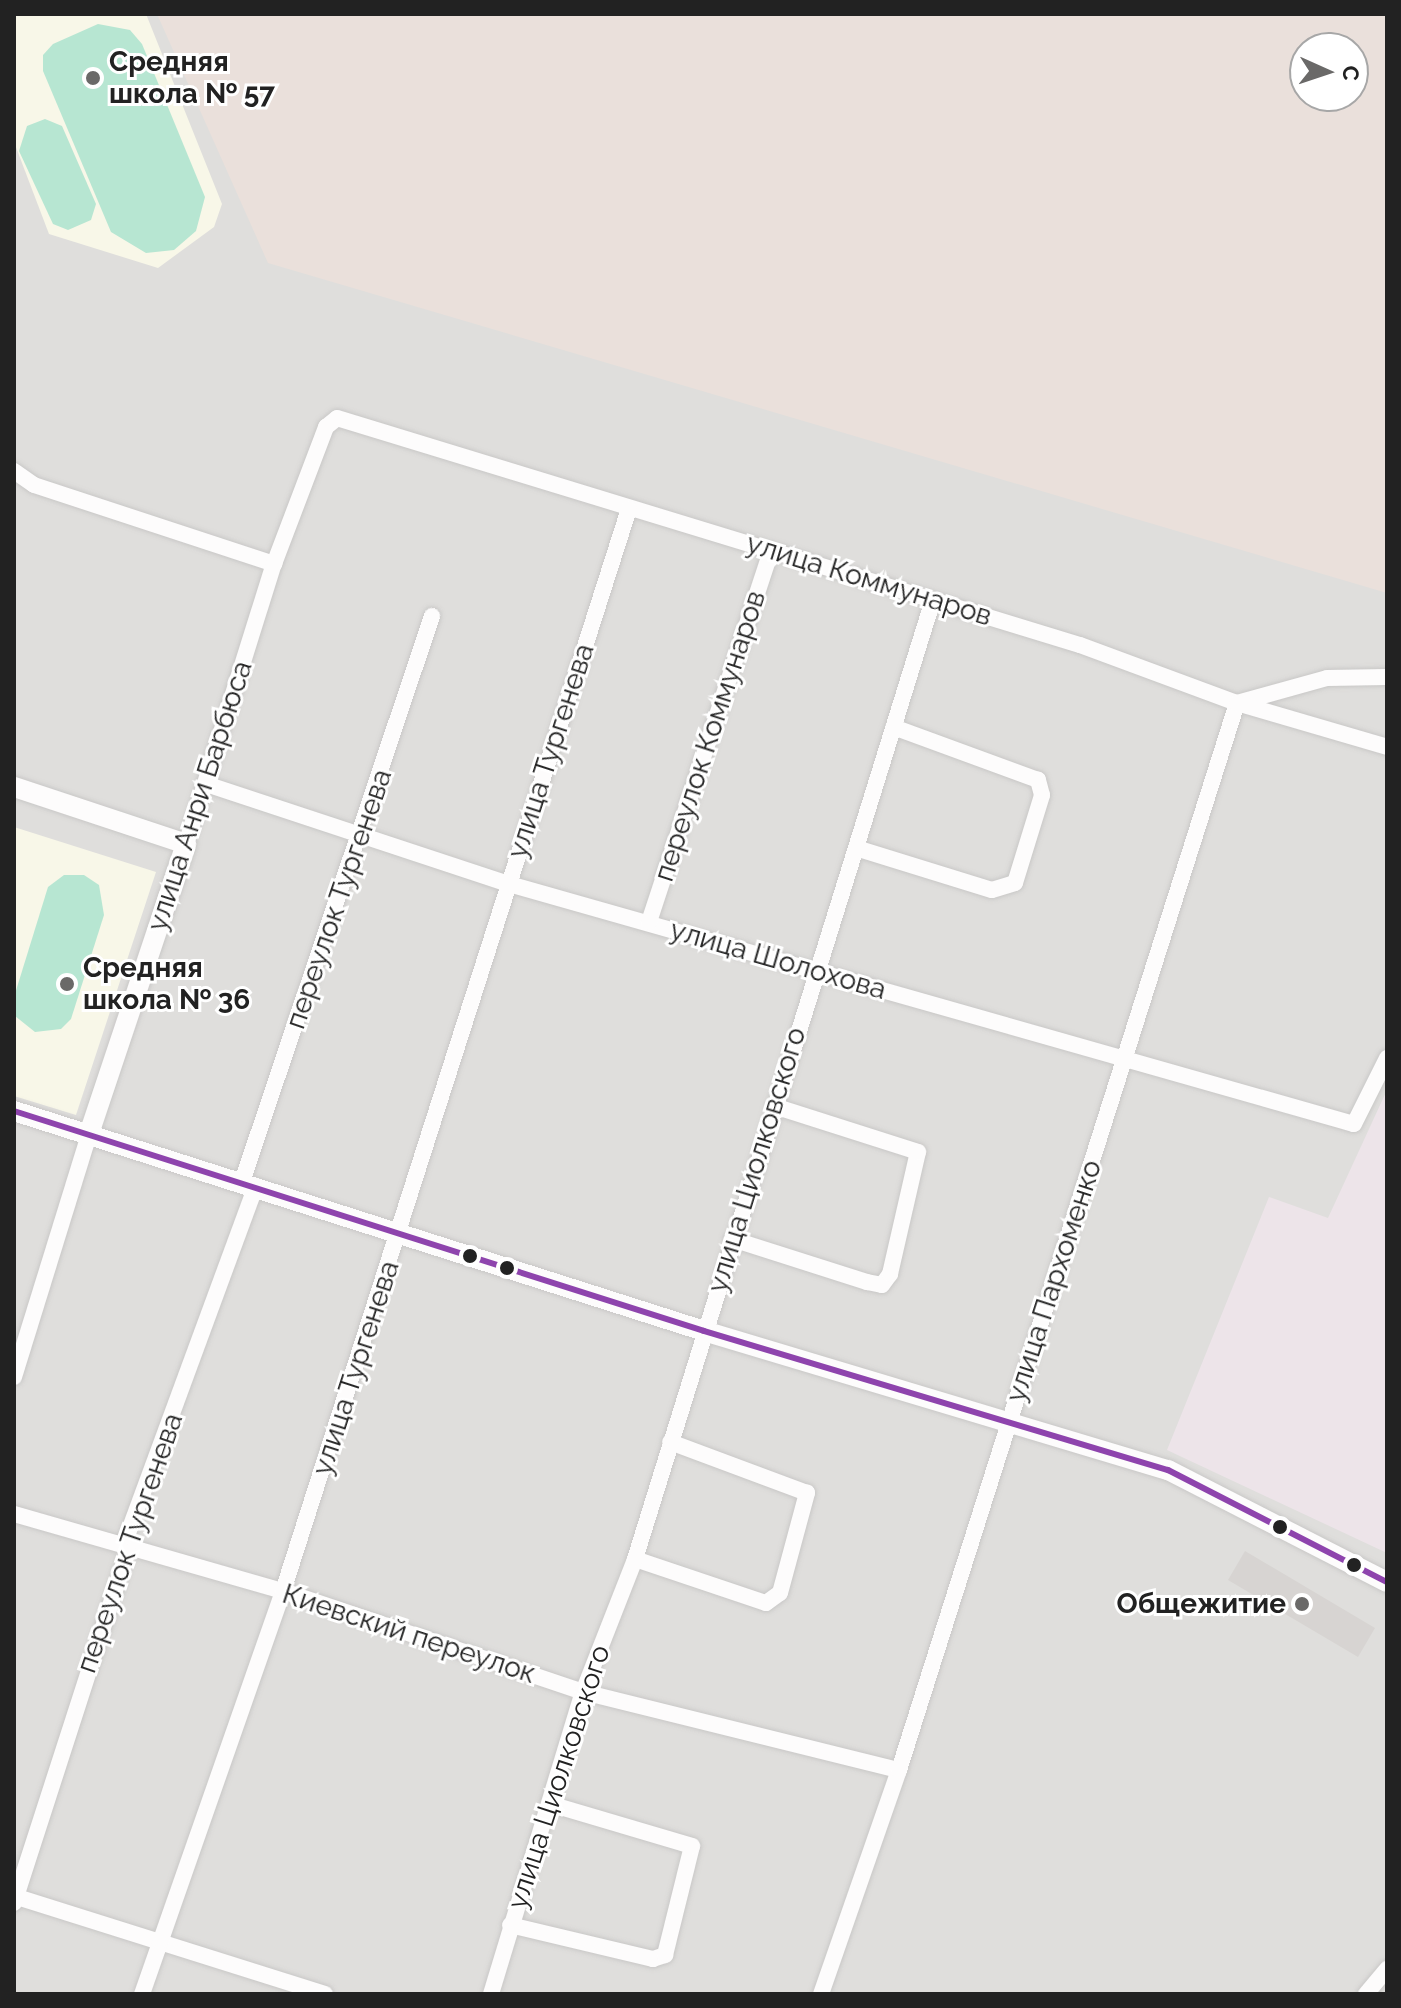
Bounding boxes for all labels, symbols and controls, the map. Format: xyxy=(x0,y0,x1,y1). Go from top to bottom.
north arrow xyxy=(1289,32,1369,112)
place label: Средняя школа № 57 xyxy=(109,45,275,111)
text: С xyxy=(1338,65,1364,81)
marker: Средняя школа № 57 xyxy=(84,69,102,87)
street label: улица Коммунаров xyxy=(742,527,996,633)
street label: переулок Коммунаров xyxy=(647,586,773,886)
street label: улица Тургенева xyxy=(500,639,602,863)
street label: улица Анри Барбюса xyxy=(140,656,260,936)
street label: переулок Тургенева xyxy=(279,764,399,1034)
street label: улица Шолохова xyxy=(666,913,890,1007)
place label: Средняя школа № 36 xyxy=(83,951,250,1017)
marker: Средняя школа № 36 xyxy=(58,975,76,993)
street label: улица Циолковского xyxy=(701,1023,813,1297)
street label: улица Пархоменко xyxy=(999,1156,1109,1406)
unlabelled marker xyxy=(462,1248,478,1264)
street label: улица Тургенева xyxy=(305,1256,407,1480)
unlabelled marker xyxy=(499,1260,515,1276)
street label: переулок Тургенева xyxy=(70,1408,190,1678)
unlabelled marker xyxy=(1272,1519,1288,1535)
unlabelled marker xyxy=(1346,1557,1362,1573)
street label: Киевский переулок xyxy=(278,1577,540,1691)
place label: Общежитие xyxy=(1117,1587,1286,1621)
marker: Общежитие xyxy=(1293,1595,1311,1613)
street label: улица Циолковского xyxy=(500,1641,618,1913)

